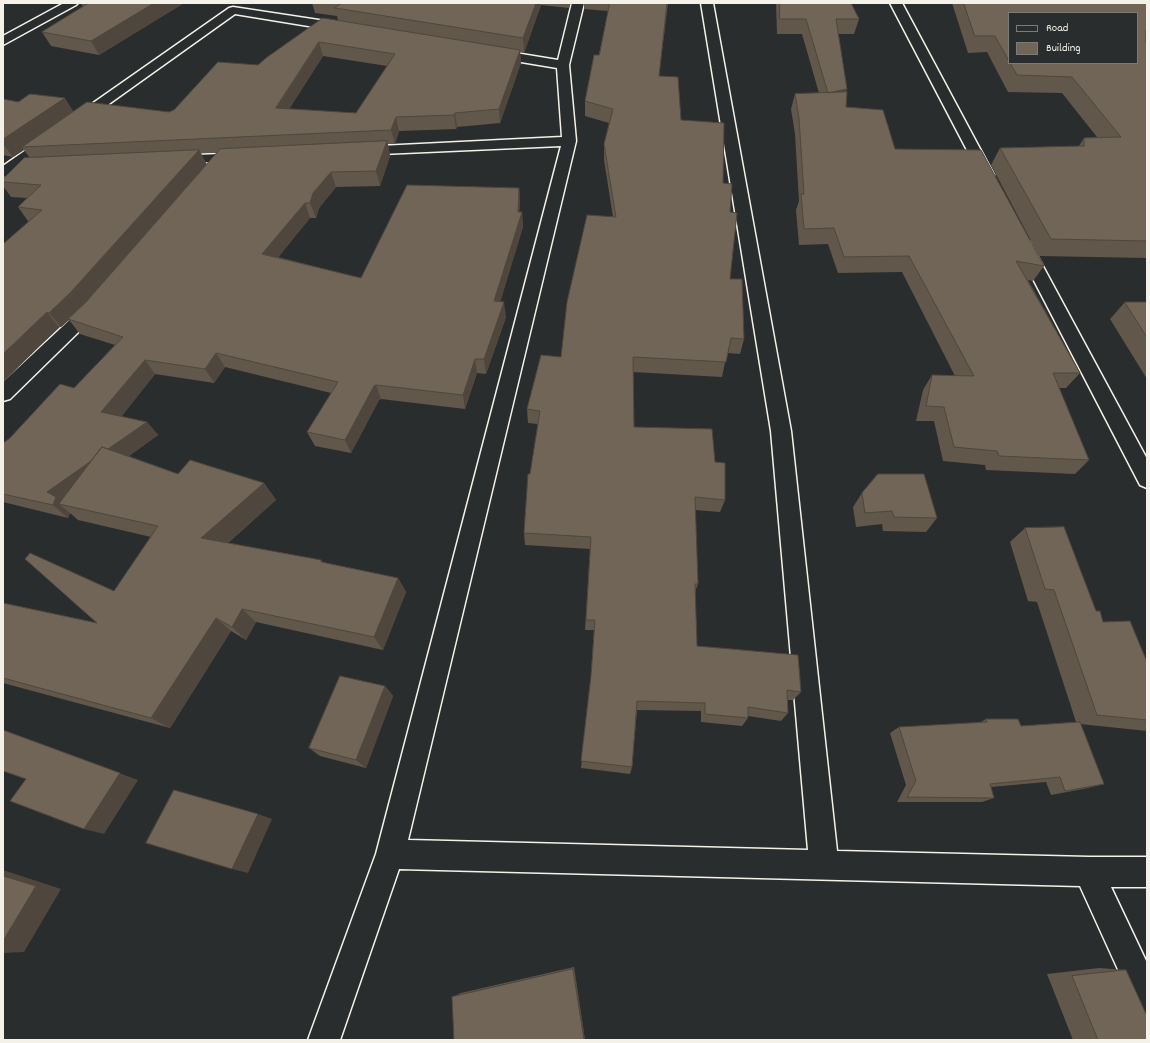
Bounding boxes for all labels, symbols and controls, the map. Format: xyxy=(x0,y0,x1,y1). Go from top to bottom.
legend xyxy=(1008,12,1138,64)
text: Road xyxy=(1046,20,1068,37)
text: Building xyxy=(1046,40,1081,57)

